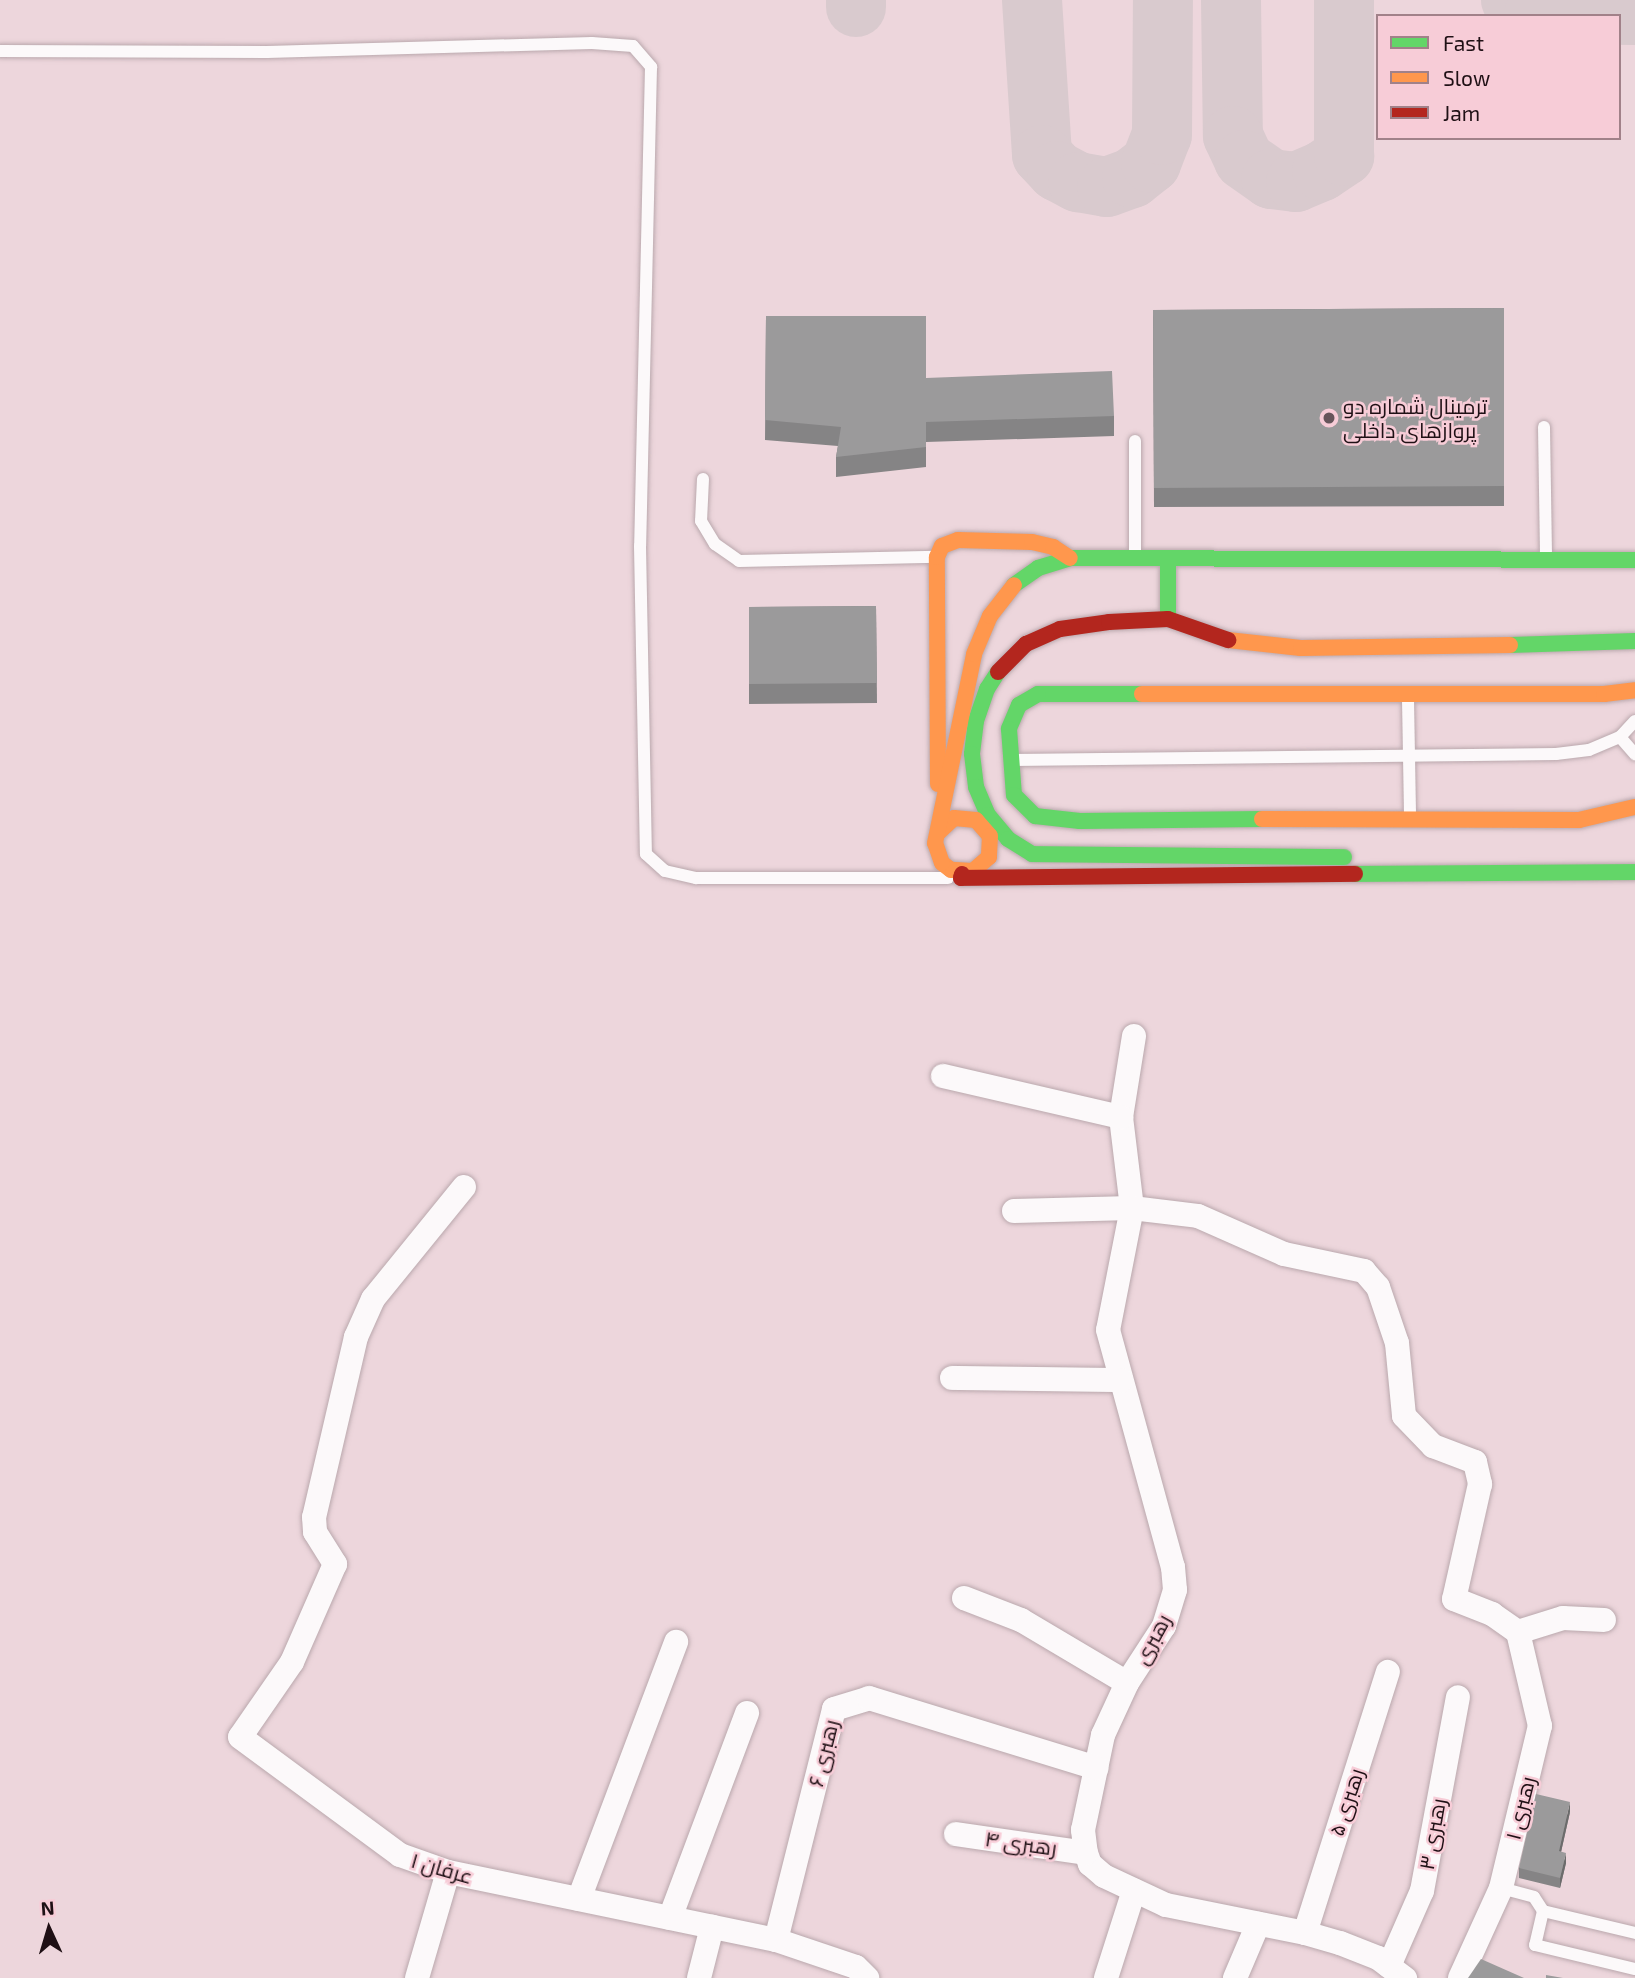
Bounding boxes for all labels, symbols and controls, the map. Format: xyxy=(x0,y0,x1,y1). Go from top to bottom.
legend xyxy=(1376,14,1621,140)
text: Fast xyxy=(1443,30,1484,55)
text: Slow xyxy=(1443,65,1490,90)
text: Jam xyxy=(1443,100,1480,125)
place label: ترمینال شماره دو پروازهای داخلی xyxy=(1343,393,1487,443)
marker: ترمینال شماره دو پروازهای داخلی xyxy=(1321,410,1337,426)
street label: رهبری xyxy=(1128,1609,1176,1669)
street label: رهبری ۶ xyxy=(803,1717,843,1789)
street label: رهبری ۵ xyxy=(1323,1765,1369,1839)
street label: رهبری ۱ xyxy=(1500,1774,1540,1842)
street label: رهبری ۳ xyxy=(1413,1796,1451,1872)
street label: رهبری ۴ xyxy=(984,1826,1058,1860)
street label: عرفان ۱ xyxy=(408,1847,476,1889)
north arrow xyxy=(14,1894,84,1964)
text: N xyxy=(40,1896,55,1920)

